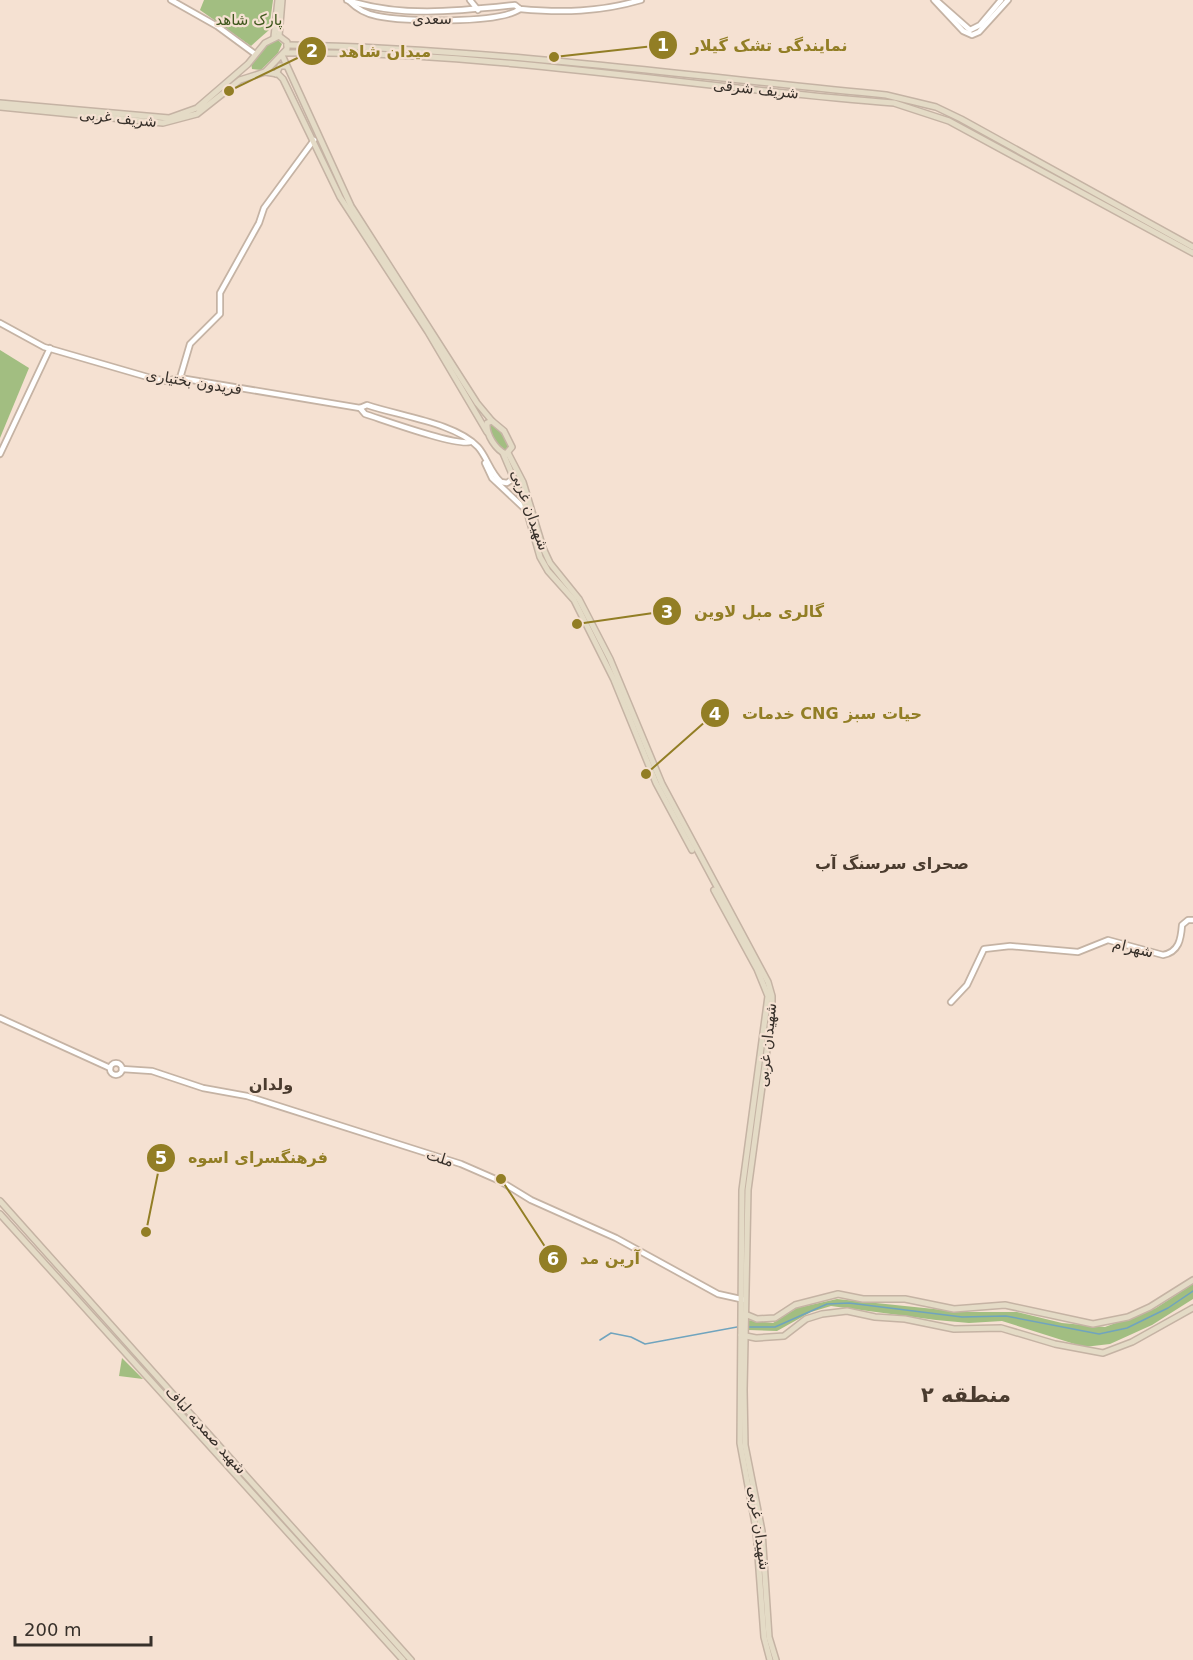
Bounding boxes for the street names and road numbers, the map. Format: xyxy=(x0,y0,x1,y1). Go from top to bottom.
street label: سعدی xyxy=(412,10,452,28)
street label: شریف شرقی xyxy=(712,76,800,102)
street label: شریف غربی xyxy=(78,105,158,131)
street label: فریدون بختیاری xyxy=(145,366,243,398)
street label: شهیدان غربی xyxy=(507,467,553,553)
street label: شهرام xyxy=(1111,935,1155,961)
street label: شهیدان غربی xyxy=(754,1002,780,1088)
street label: ملت xyxy=(424,1145,456,1171)
street label: شهید صمدیه لباف xyxy=(162,1382,250,1478)
street label: شهیدان غربی xyxy=(744,1485,774,1571)

